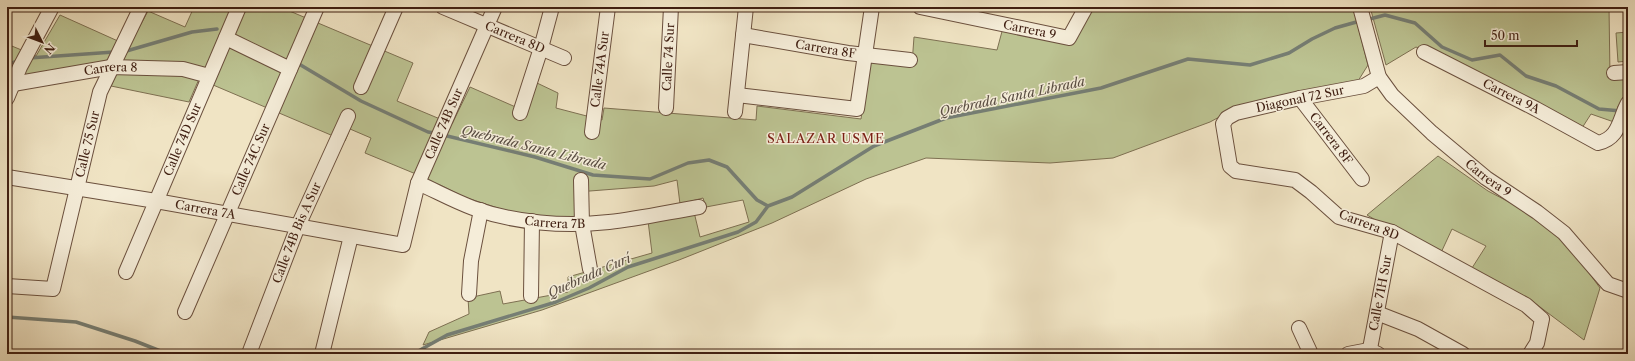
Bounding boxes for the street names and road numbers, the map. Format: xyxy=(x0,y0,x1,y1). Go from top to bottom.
street label: Carrera 9 xyxy=(1002,17,1058,42)
street label: Carrera 8D xyxy=(483,18,548,56)
street label: Calle 74 Sur xyxy=(659,23,677,91)
street label: Calle 74A Sur xyxy=(587,30,612,108)
street label: Carrera 8F xyxy=(794,36,857,61)
street label: Carrera 8 xyxy=(83,59,138,79)
street label: Carrera 9A xyxy=(1480,75,1544,117)
street label: Diagonal 72 Sur xyxy=(1255,82,1345,115)
street label: Calle 74B Sur xyxy=(421,86,466,162)
street label: Calle 74D Sur xyxy=(160,101,204,178)
street label: Calle 75 Sur xyxy=(72,109,102,179)
street label: Carrera 8F xyxy=(1307,109,1356,167)
street label: Calle 74C Sur xyxy=(228,121,273,198)
street label: Carrera 9 xyxy=(1462,156,1514,200)
street label: Calle 74B Bis A Sur xyxy=(269,180,324,285)
street label: Carrera 7A xyxy=(174,197,238,222)
street label: Carrera 8D xyxy=(1337,206,1402,243)
street label: Carrera 7B xyxy=(524,213,586,231)
street label: Calle 71H Sur xyxy=(1366,254,1394,332)

